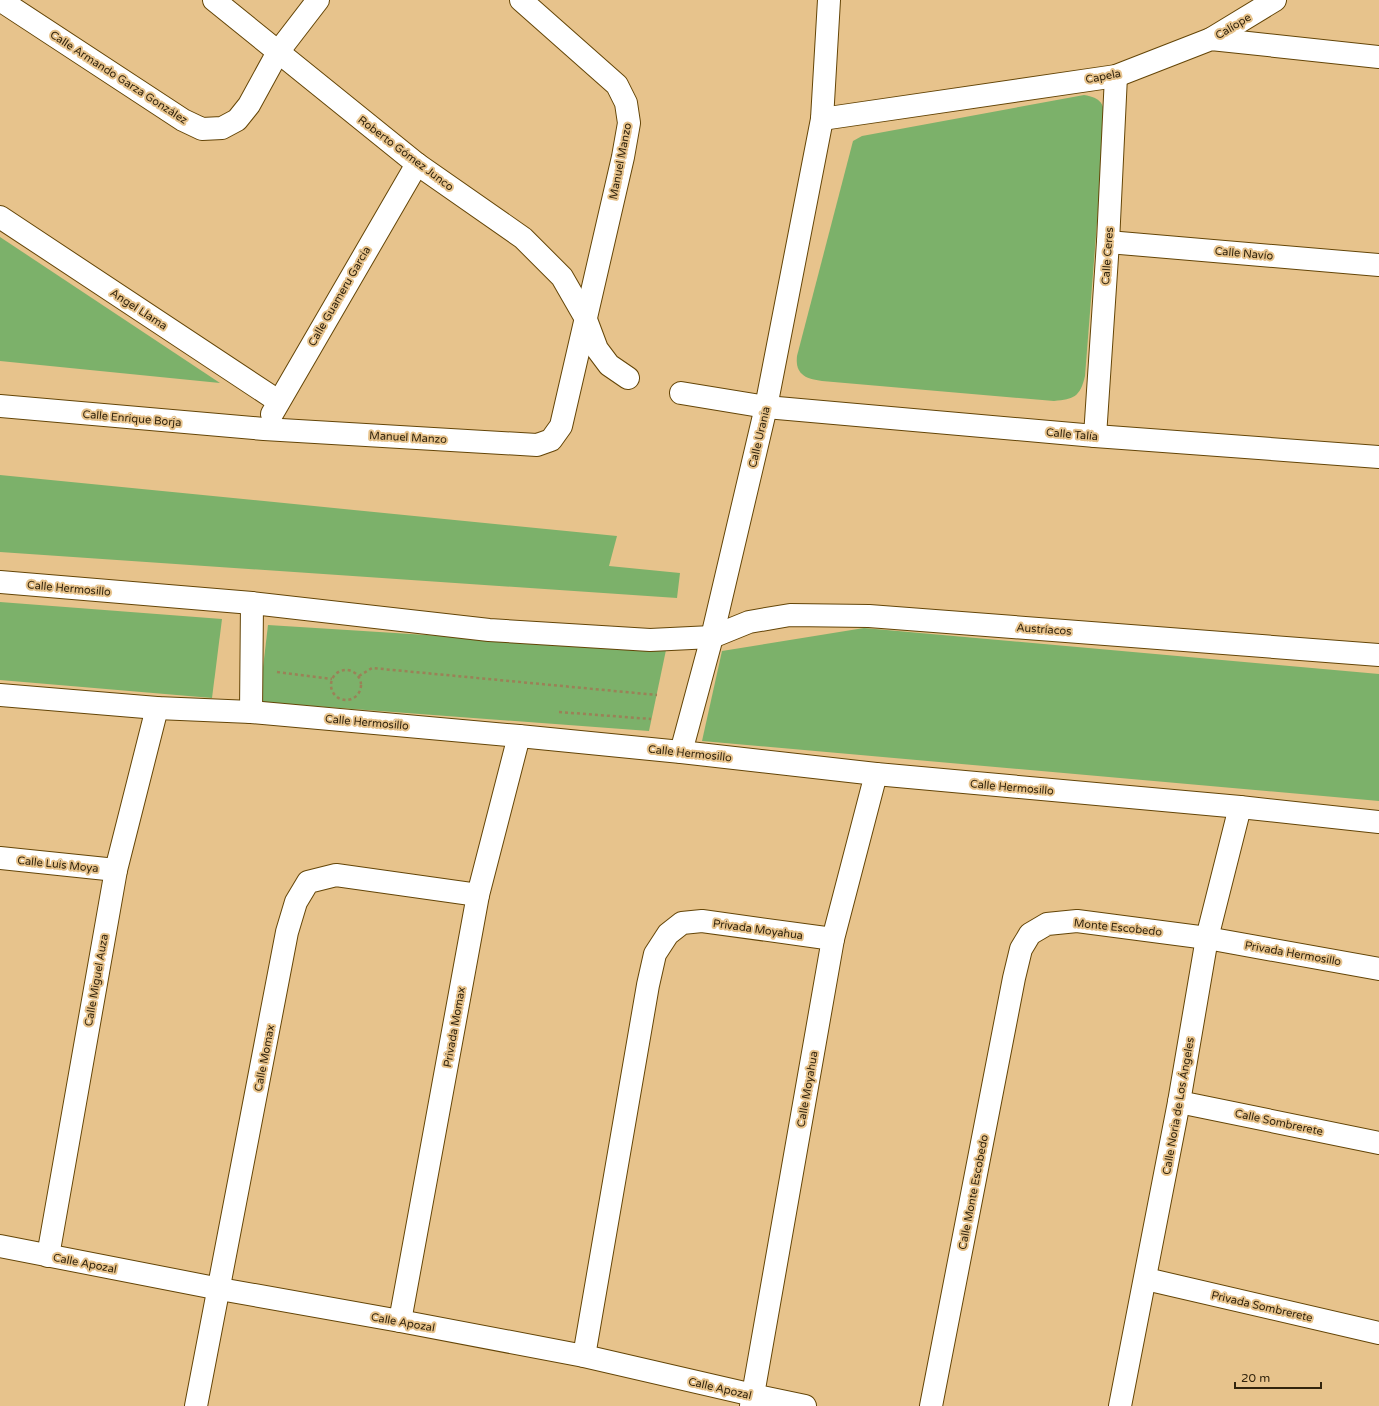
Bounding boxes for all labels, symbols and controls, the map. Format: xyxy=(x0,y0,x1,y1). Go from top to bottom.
street label: Calíope xyxy=(1213,11,1253,42)
street label: Calle Armando Garza González xyxy=(48,28,190,127)
street label: Capela xyxy=(1084,67,1122,86)
street label: Roberto Gómez Junco xyxy=(355,113,456,194)
street label: Manuel Manzo xyxy=(607,121,634,200)
street label: Calle Ceres xyxy=(1099,227,1116,285)
street label: Calle Guameru García xyxy=(306,244,373,348)
street label: Calle Navío xyxy=(1214,244,1274,263)
street label: Angel Llama xyxy=(108,286,170,333)
street label: Calle Urania xyxy=(746,405,773,469)
street label: Calle Enrique Borja xyxy=(82,408,182,429)
street label: Calle Talía xyxy=(1045,426,1098,443)
street label: Manuel Manzo xyxy=(369,429,447,446)
street label: Calle Hermosillo xyxy=(27,578,112,599)
street label: Austríacos xyxy=(1016,621,1072,638)
street label: Calle Hermosillo xyxy=(325,712,410,733)
street label: Calle Hermosillo xyxy=(648,743,733,764)
street label: Calle Hermosillo xyxy=(970,777,1055,798)
street label: Calle Luis Moya xyxy=(17,854,99,875)
street label: Monte Escobedo xyxy=(1073,916,1163,939)
street label: Privada Moyahua xyxy=(712,917,804,942)
street label: Calle Miguel Auza xyxy=(82,933,111,1027)
street label: Privada Hermosillo xyxy=(1244,939,1342,968)
street label: Privada Momax xyxy=(441,986,468,1068)
street label: Calle Momax xyxy=(252,1024,277,1093)
street label: Calle Noria de Los Ángeles xyxy=(1159,1036,1197,1176)
street label: Calle Moyahua xyxy=(794,1050,821,1128)
street label: Calle Sombrerete xyxy=(1234,1107,1324,1138)
street label: Calle Monte Escobedo xyxy=(956,1133,991,1251)
street label: Calle Apozal xyxy=(52,1251,118,1276)
street label: Privada Sombrerete xyxy=(1210,1289,1314,1324)
street label: Calle Apozal xyxy=(370,1310,436,1334)
scale bar xyxy=(1235,1364,1321,1390)
text: 20 m xyxy=(1241,1371,1270,1385)
street label: Calle Apozal xyxy=(687,1375,753,1402)

